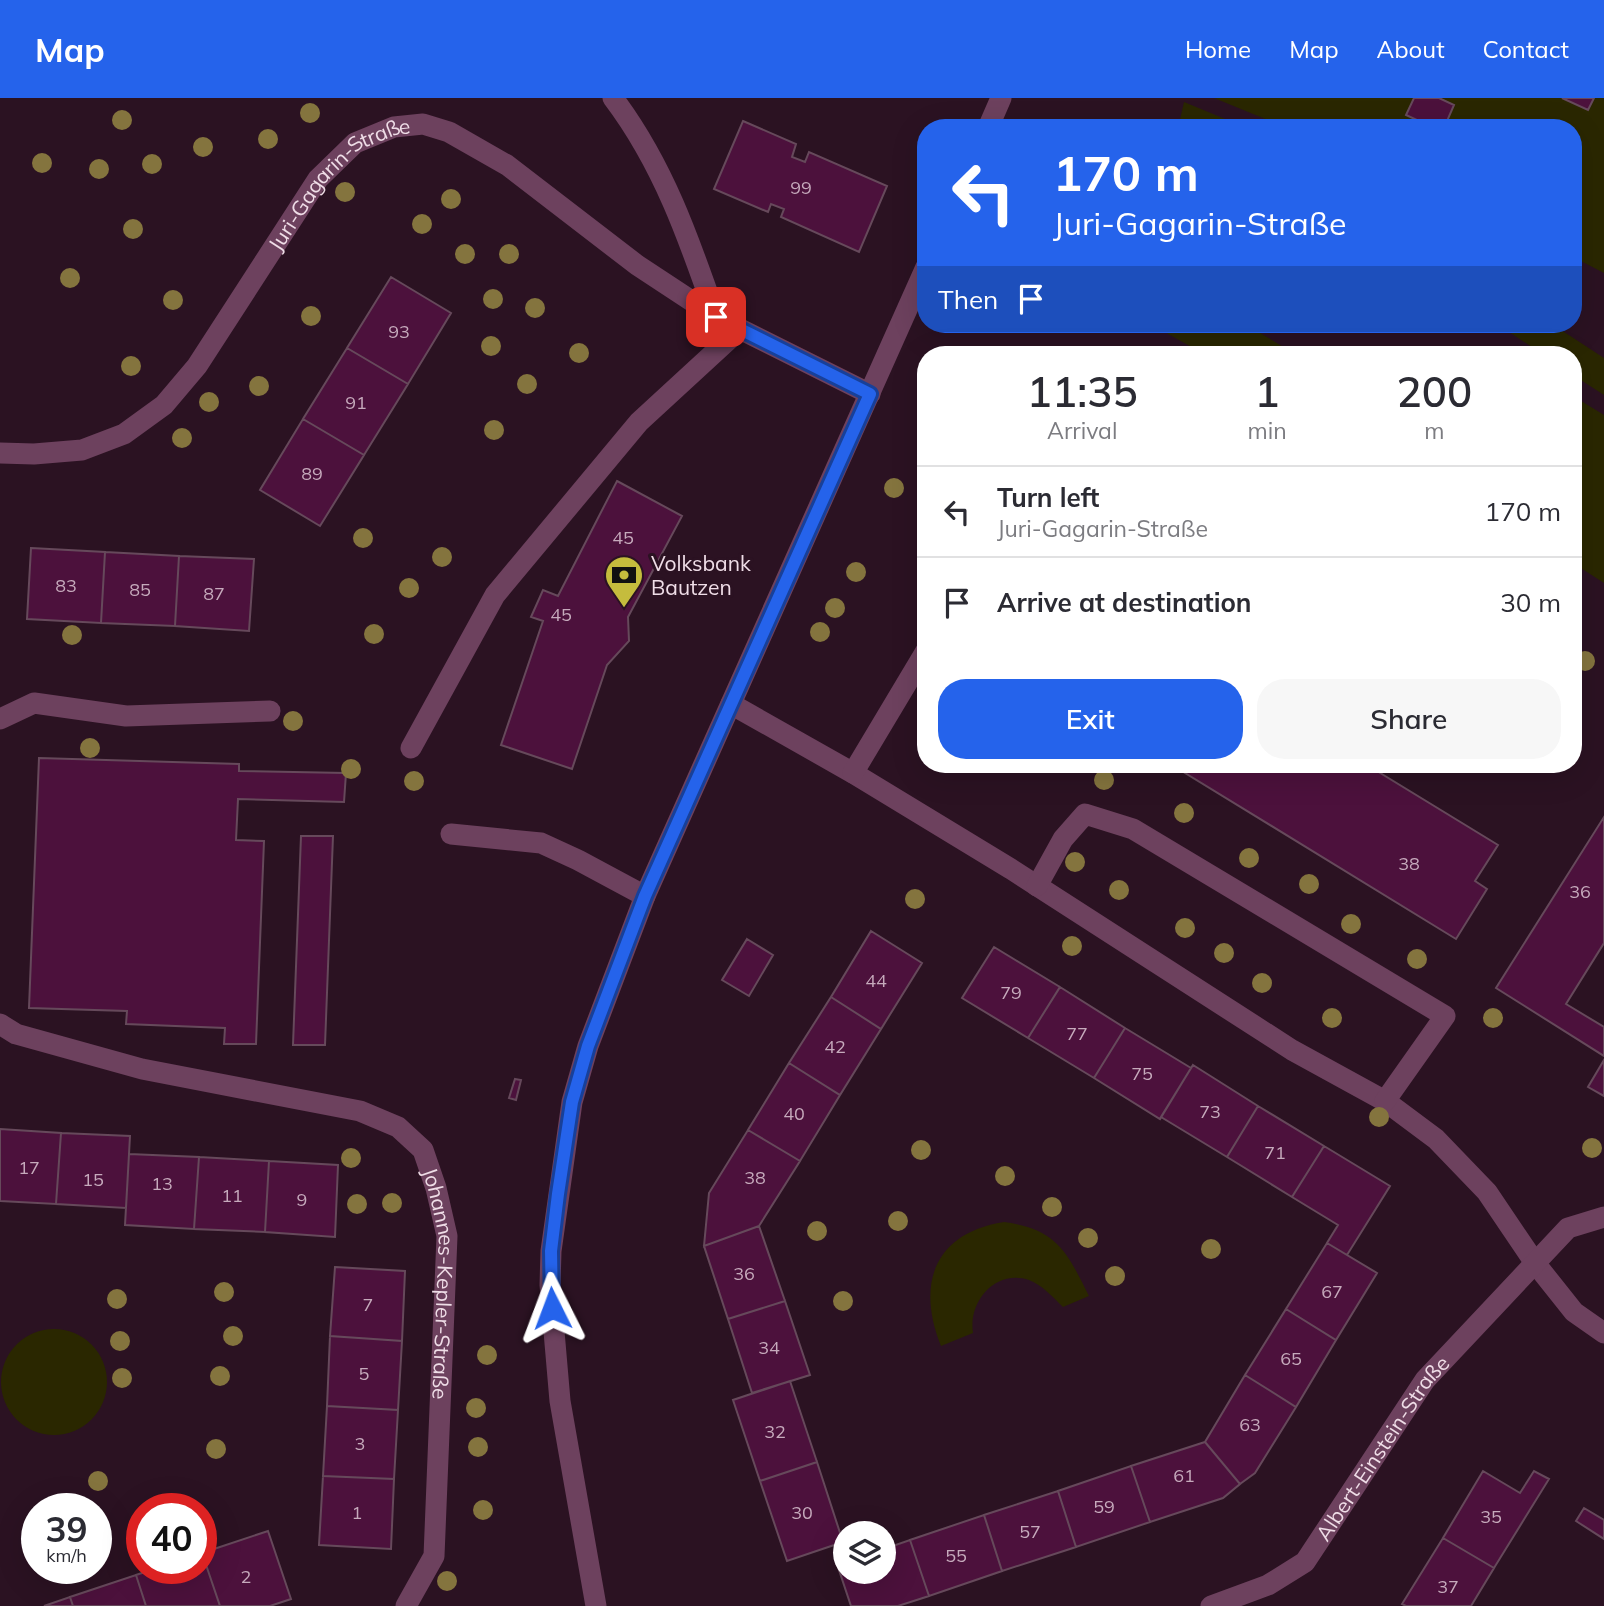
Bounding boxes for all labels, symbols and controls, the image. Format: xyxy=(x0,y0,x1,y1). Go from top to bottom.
text: Map xyxy=(35,29,105,70)
text: Home xyxy=(1185,34,1251,64)
text: Map xyxy=(1289,34,1339,64)
text: About xyxy=(1377,34,1445,64)
text: Contact xyxy=(1483,34,1569,64)
street label: Juri-Gagarin-Straße xyxy=(262,112,411,256)
text: 170 m xyxy=(1053,142,1199,203)
icon: left xyxy=(938,147,1029,238)
house number: 99 xyxy=(790,176,812,199)
text: Juri-Gagarin-Straße xyxy=(1053,203,1346,243)
icon: arrive xyxy=(1012,280,1050,318)
text: Then xyxy=(938,283,998,316)
pin xyxy=(686,287,746,347)
icon: arrive xyxy=(697,298,735,336)
house number: 93 xyxy=(388,320,410,343)
text: 11:35 xyxy=(1027,365,1138,418)
text: 1 xyxy=(1254,365,1280,418)
text: 200 xyxy=(1397,365,1472,418)
house number: 91 xyxy=(345,391,367,414)
text: Arrival xyxy=(1047,416,1117,445)
text: min xyxy=(1247,416,1287,445)
text: m xyxy=(1424,416,1444,445)
house number: 89 xyxy=(301,462,323,485)
text: Turn left xyxy=(997,481,1099,514)
icon: left xyxy=(938,493,976,531)
text: 170 m xyxy=(1485,495,1561,528)
text: Juri-Gagarin-Straße xyxy=(997,514,1208,543)
house number: 45 xyxy=(612,526,634,549)
place label: Volksbank Bautzen xyxy=(651,550,751,600)
bank icon: Volksbank Bautzen xyxy=(603,554,645,609)
house number: 83 xyxy=(55,574,77,597)
house number: 85 xyxy=(129,578,151,601)
house number: 87 xyxy=(203,582,225,605)
icon: arrive xyxy=(938,584,976,622)
text: Arrive at destination xyxy=(997,586,1252,619)
text: 30 m xyxy=(1500,586,1561,619)
house number: 45 xyxy=(550,603,572,626)
button: Exit xyxy=(938,679,1243,759)
button: Share xyxy=(1257,679,1561,759)
house number: 38 xyxy=(1398,852,1420,875)
house number: 36 xyxy=(1569,880,1591,903)
house number: 44 xyxy=(865,969,887,992)
house number: 79 xyxy=(1000,981,1022,1004)
house number: 77 xyxy=(1066,1022,1088,1045)
house number: 42 xyxy=(824,1035,846,1058)
house number: 75 xyxy=(1131,1062,1153,1085)
house number: 73 xyxy=(1199,1100,1221,1123)
house number: 40 xyxy=(783,1102,805,1125)
house number: 71 xyxy=(1264,1141,1286,1164)
house number: 17 xyxy=(18,1156,40,1179)
street label: Johannes-Kepler-Straße xyxy=(417,1164,460,1400)
house number: 38 xyxy=(744,1166,766,1189)
house number: 15 xyxy=(82,1168,104,1191)
house number: 13 xyxy=(151,1172,173,1195)
house number: 11 xyxy=(221,1184,243,1207)
house number: 9 xyxy=(297,1188,307,1211)
house number: 36 xyxy=(733,1262,755,1285)
position arrow xyxy=(515,1271,589,1345)
house number: 67 xyxy=(1321,1280,1343,1303)
house number: 7 xyxy=(363,1293,373,1316)
house number: 34 xyxy=(758,1336,780,1359)
house number: 65 xyxy=(1280,1347,1302,1370)
street label: Albert-Einstein-Straße xyxy=(1310,1350,1454,1545)
house number: 5 xyxy=(359,1362,370,1385)
house number: 63 xyxy=(1239,1413,1261,1436)
house number: 32 xyxy=(764,1420,786,1443)
house number: 3 xyxy=(355,1432,365,1455)
house number: 61 xyxy=(1173,1464,1195,1487)
speed limit sign: 40 xyxy=(126,1493,217,1584)
house number: 59 xyxy=(1093,1495,1115,1518)
house number: 1 xyxy=(352,1501,362,1524)
house number: 30 xyxy=(791,1501,813,1524)
house number: 35 xyxy=(1480,1505,1502,1528)
text: 39 xyxy=(45,1507,88,1551)
house number: 57 xyxy=(1019,1520,1041,1543)
map controls xyxy=(833,1521,896,1584)
button: layers xyxy=(833,1521,896,1584)
text: km/h xyxy=(46,1544,87,1567)
house number: 55 xyxy=(945,1544,967,1567)
house number: 2 xyxy=(241,1565,251,1588)
house number: 37 xyxy=(1437,1575,1459,1598)

